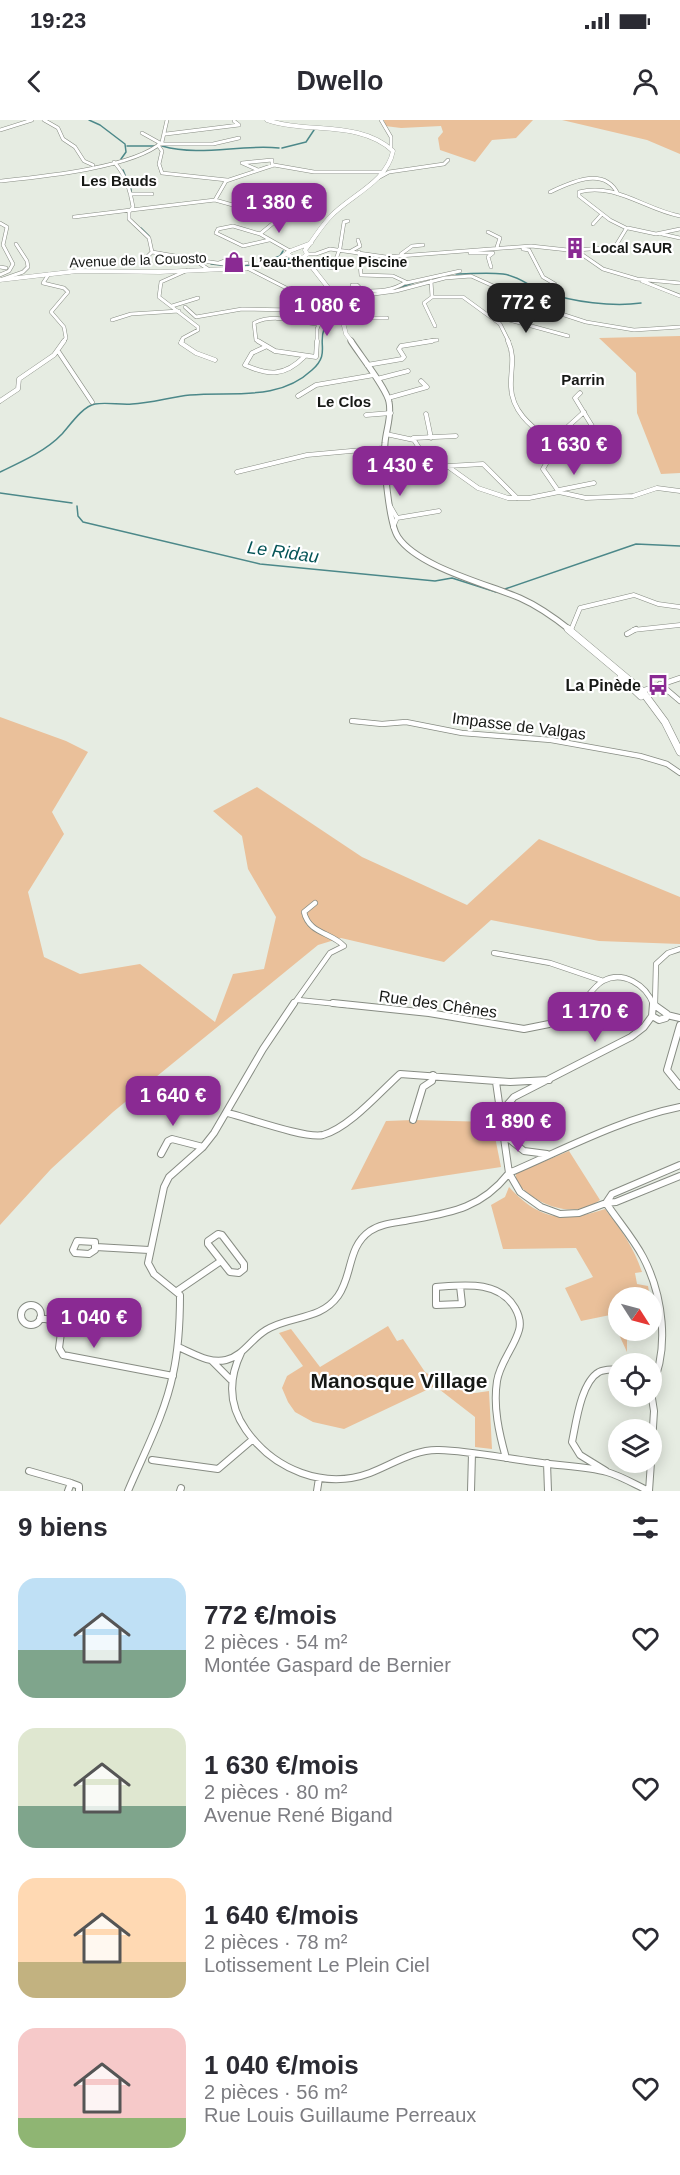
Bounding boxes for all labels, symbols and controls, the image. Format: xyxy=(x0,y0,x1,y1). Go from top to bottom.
text: 19:23 xyxy=(30,8,86,33)
icon: back xyxy=(18,65,51,98)
icon: person xyxy=(629,65,662,98)
text: Dwello xyxy=(296,66,384,96)
district label: Les Bauds xyxy=(81,172,157,189)
pin: 1 380 € xyxy=(224,183,334,234)
text: 1 380 € xyxy=(246,191,312,213)
building icon: Local SAUR xyxy=(563,236,587,260)
place label: Local SAUR xyxy=(592,240,672,256)
street label: Avenue de la Couosto xyxy=(69,250,207,270)
shop icon: L’eau-thentique Piscine xyxy=(222,250,246,274)
place label: L’eau-thentique Piscine xyxy=(251,254,408,270)
pin: 772 € xyxy=(484,283,568,334)
pin: 1 080 € xyxy=(272,286,382,337)
text: 772 € xyxy=(501,291,551,313)
text: 1 080 € xyxy=(294,294,360,316)
district label: Parrin xyxy=(561,371,605,388)
district label: Le Clos xyxy=(317,393,371,410)
pin: 1 630 € xyxy=(519,425,629,476)
text: 1 630 € xyxy=(541,433,607,455)
pin: 1 430 € xyxy=(345,446,455,497)
text: 1 430 € xyxy=(367,454,433,476)
water label: Le Ridau xyxy=(246,537,320,567)
bus stop icon: La Pinède xyxy=(646,673,670,697)
place label: La Pinède xyxy=(565,677,641,694)
street label: Impasse de Valgas xyxy=(451,709,587,743)
street label: Rue des Chênes xyxy=(378,987,498,1021)
pin: 1 170 € xyxy=(540,992,650,1043)
text: 1 170 € xyxy=(562,1000,628,1022)
pin: 1 640 € xyxy=(118,1076,228,1127)
text: 1 640 € xyxy=(140,1084,206,1106)
pin: 1 890 € xyxy=(463,1102,573,1153)
text: 1 890 € xyxy=(485,1110,551,1132)
north arrow xyxy=(608,1287,662,1341)
map controls xyxy=(608,1287,662,1473)
pin: 1 040 € xyxy=(39,1298,149,1349)
text: 1 040 € xyxy=(61,1306,127,1328)
button: locate xyxy=(608,1353,662,1407)
district label: Manosque Village xyxy=(311,1369,488,1392)
button: layers xyxy=(608,1419,662,1473)
icon: filters xyxy=(629,1511,662,1544)
text: 9 biens xyxy=(18,1512,108,1542)
text: 772 €/mois xyxy=(204,1600,337,1630)
icon: home xyxy=(66,1602,138,1674)
icon: heart xyxy=(629,1622,662,1655)
text: 2 pièces · 54 m² xyxy=(204,1631,347,1653)
text: Montée Gaspard de Bernier xyxy=(204,1654,451,1676)
text: 1 630 €/mois xyxy=(204,1750,359,1780)
icon: home xyxy=(66,1752,138,1824)
icon: heart xyxy=(629,1772,662,1805)
text: 2 pièces · 80 m² xyxy=(204,1781,347,1803)
text: Avenue René Bigand xyxy=(204,1804,393,1826)
text: 1 640 €/mois xyxy=(204,1900,359,1930)
icon: home xyxy=(66,1902,138,1974)
icon: heart xyxy=(629,1922,662,1955)
text: 2 pièces · 78 m² xyxy=(204,1931,347,1953)
text: Lotissement Le Plein Ciel xyxy=(204,1954,430,1976)
text: 1 040 €/mois xyxy=(204,2050,359,2080)
icon: home xyxy=(66,2052,138,2124)
icon: heart xyxy=(629,2072,662,2105)
text: 2 pièces · 56 m² xyxy=(204,2081,347,2103)
text: Rue Louis Guillaume Perreaux xyxy=(204,2104,476,2126)

